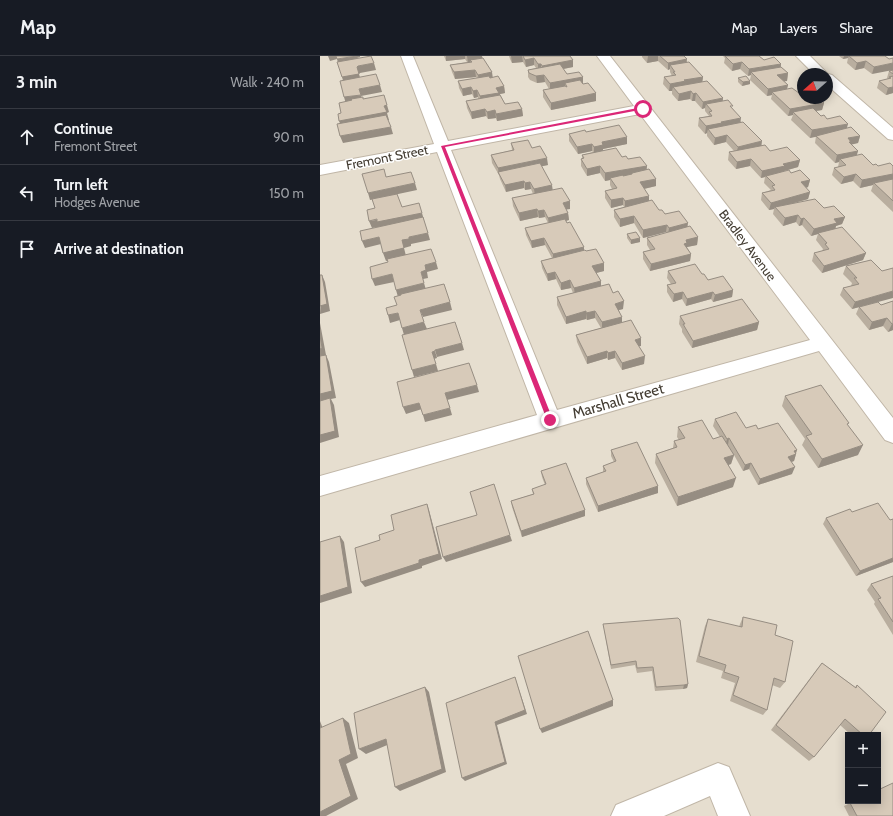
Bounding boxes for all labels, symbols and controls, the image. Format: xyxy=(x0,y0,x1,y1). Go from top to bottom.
text: Map xyxy=(20,16,56,39)
text: Map xyxy=(732,19,757,37)
text: Layers xyxy=(779,19,817,37)
text: Share xyxy=(839,19,873,37)
north arrow xyxy=(797,68,833,104)
text: 3 min xyxy=(16,72,57,92)
text: Walk · 240 m xyxy=(230,74,304,90)
route start xyxy=(634,100,652,118)
text: Continue xyxy=(54,120,113,138)
icon: ahead xyxy=(16,126,38,148)
text: 90 m xyxy=(273,129,304,145)
text: Fremont Street xyxy=(54,138,137,154)
street label: Fremont Street xyxy=(345,141,430,173)
text: Turn left xyxy=(54,176,108,194)
icon: left xyxy=(16,182,38,204)
text: 150 m xyxy=(269,185,304,201)
text: Hodges Avenue xyxy=(54,194,140,210)
street label: Bradley Avenue xyxy=(716,206,780,284)
icon: arrive xyxy=(16,238,38,260)
text: Arrive at destination xyxy=(54,240,184,258)
street label: Marshall Street xyxy=(570,379,666,423)
route end xyxy=(541,411,559,429)
map controls xyxy=(845,732,881,804)
button: + xyxy=(845,732,881,768)
button: − xyxy=(845,768,881,804)

